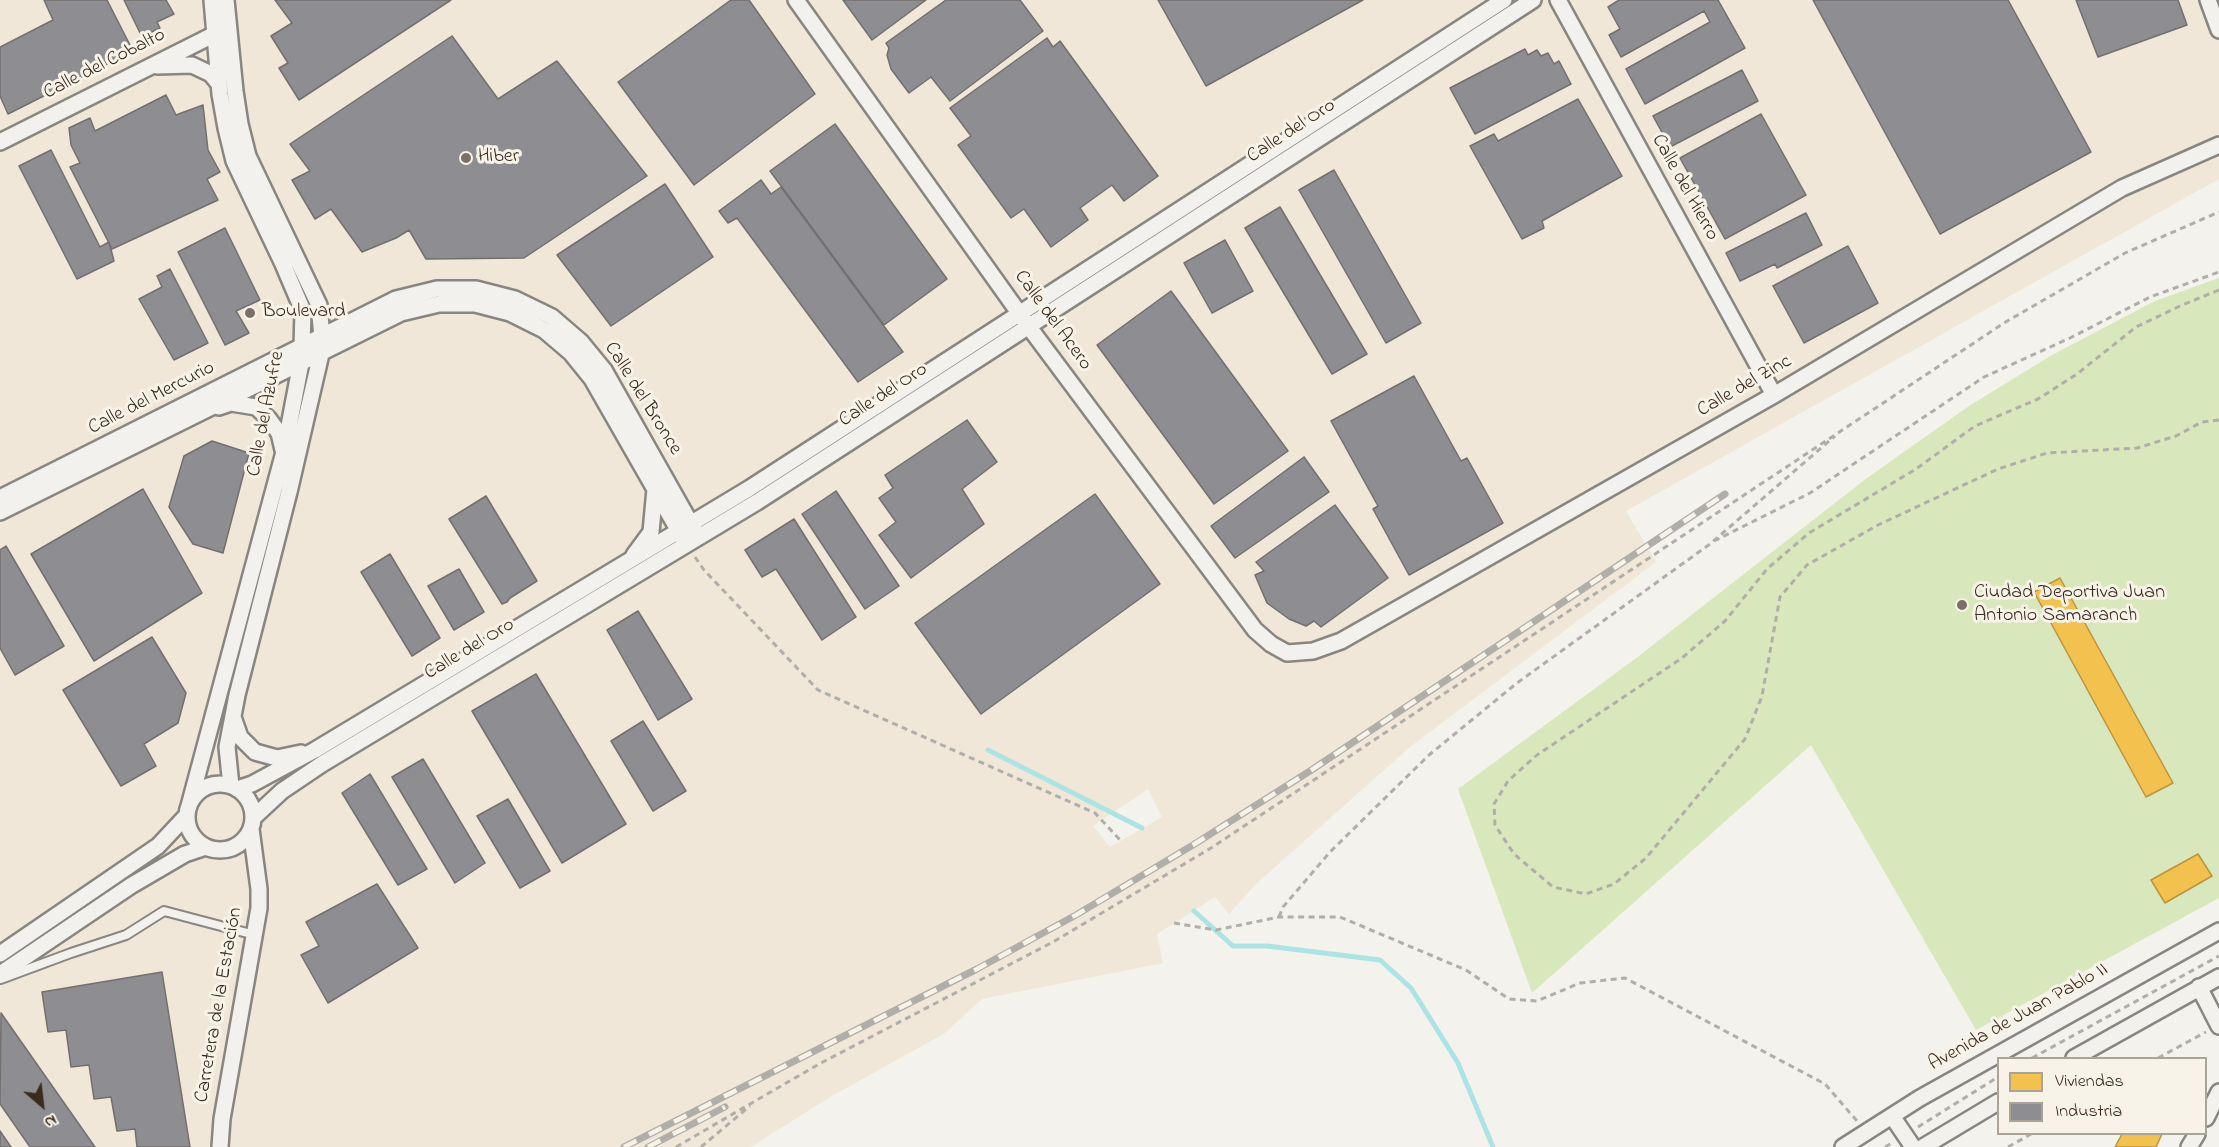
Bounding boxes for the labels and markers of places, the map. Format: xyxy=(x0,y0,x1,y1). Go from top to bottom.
place label: Hiber xyxy=(478,146,519,170)
marker: Hiber xyxy=(459,151,473,165)
place label: Boulevard xyxy=(262,301,346,325)
marker: Boulevard xyxy=(243,306,257,320)
place label: Ciudad Deportiva Juan Antonio Samaranch xyxy=(1974,582,2165,629)
marker: Ciudad Deportiva Juan Antonio Samaranch xyxy=(1955,598,1969,612)

